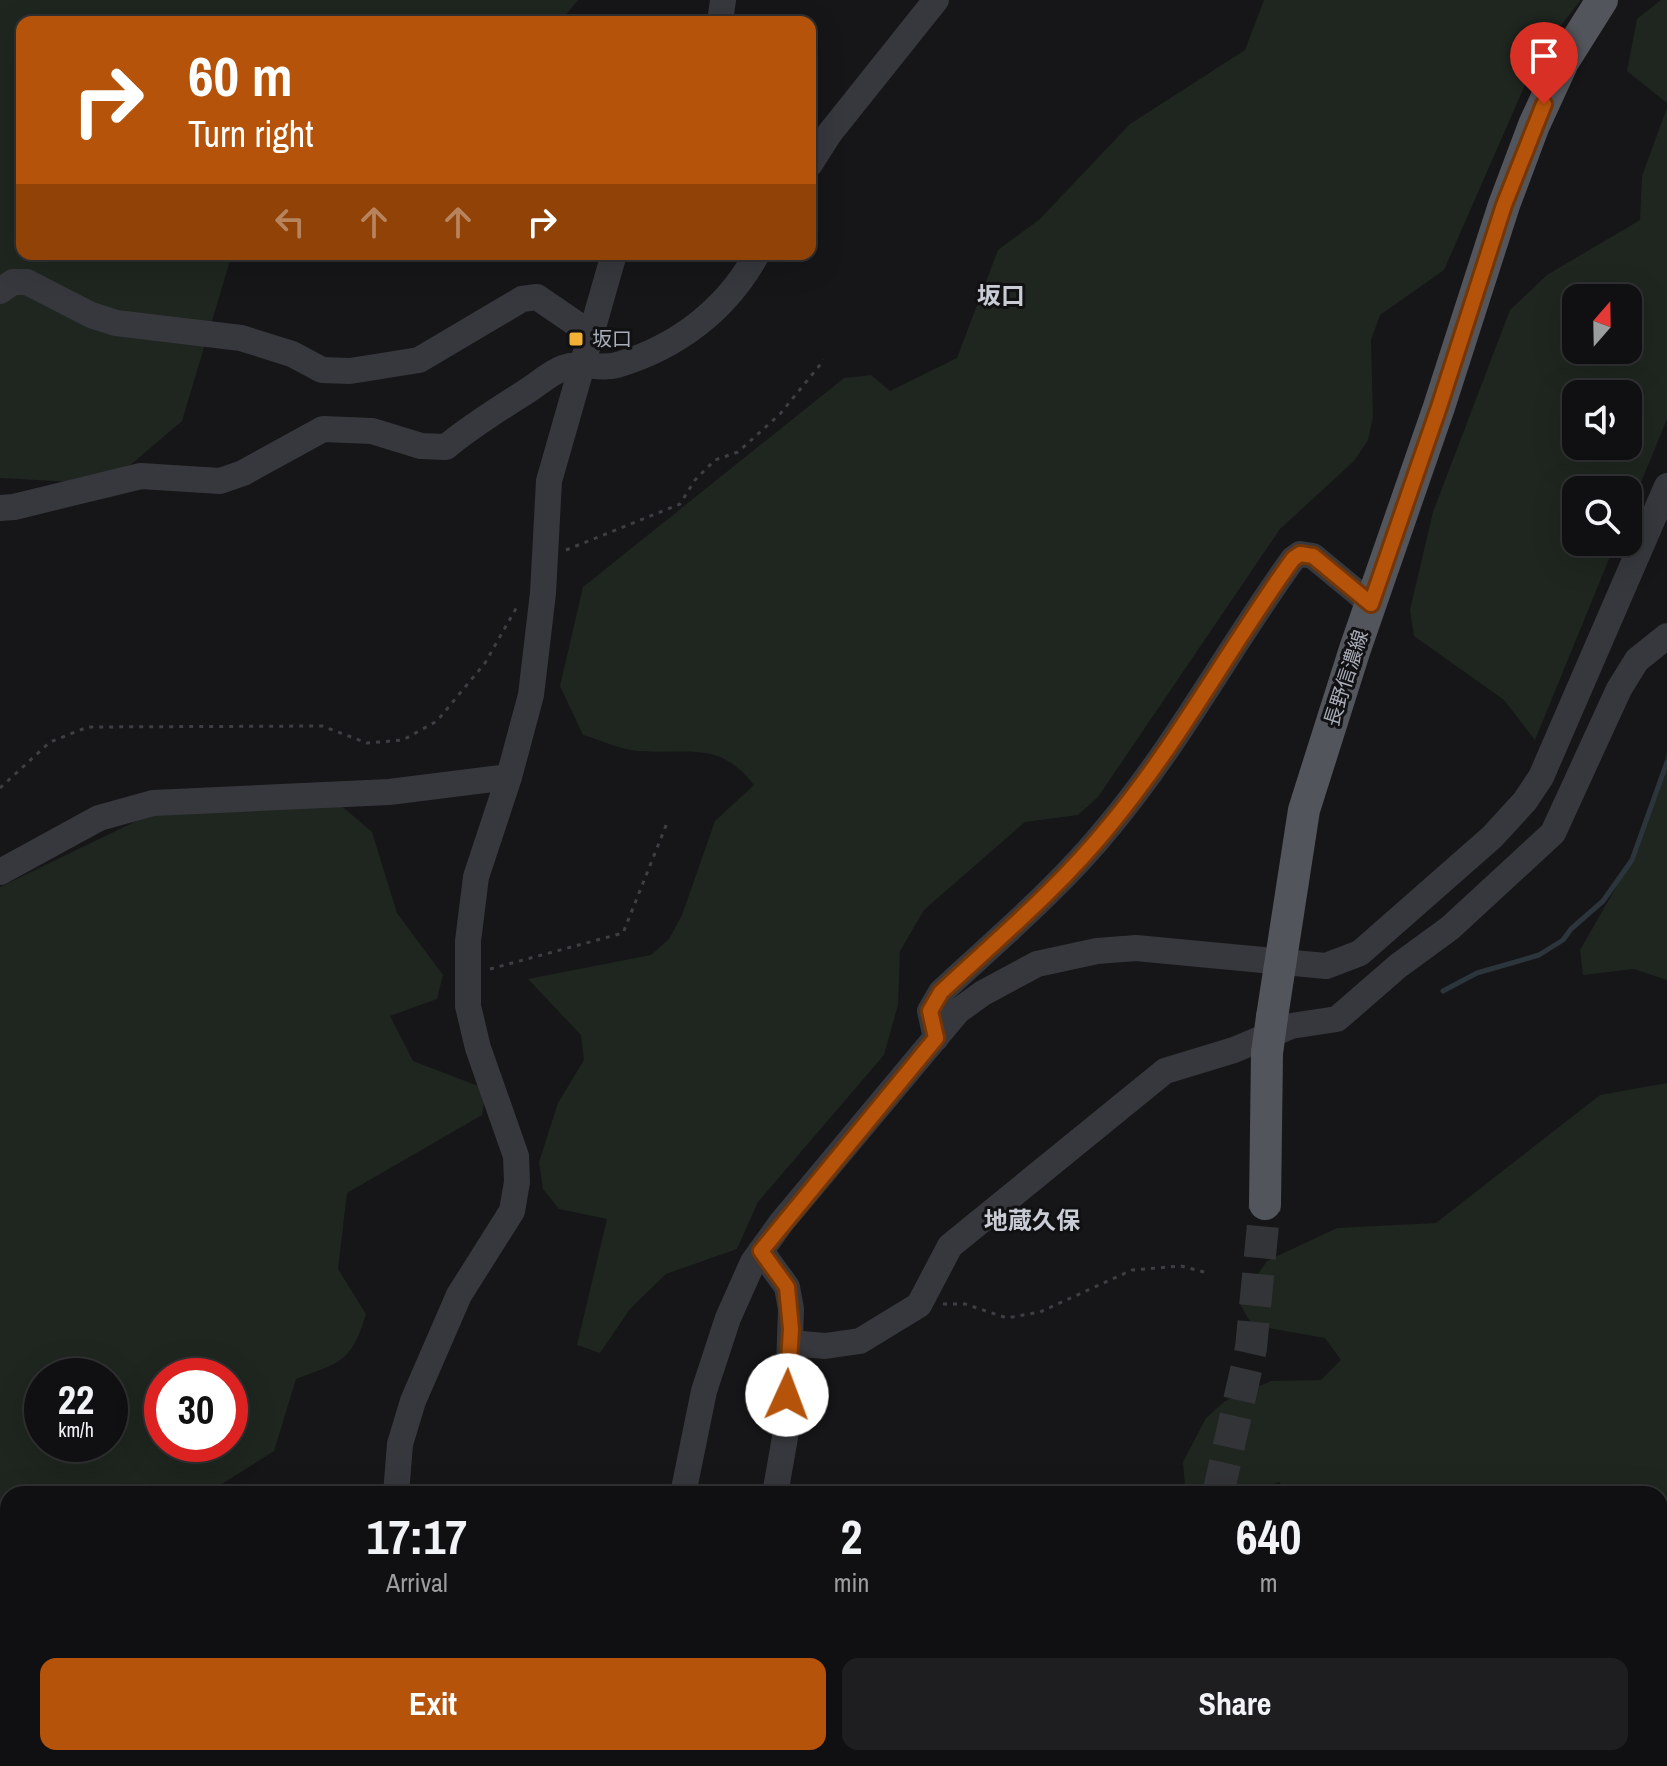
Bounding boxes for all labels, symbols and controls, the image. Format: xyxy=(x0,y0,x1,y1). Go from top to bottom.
pin xyxy=(1510,22,1578,104)
icon: arrive xyxy=(1522,34,1566,78)
text: 60 m xyxy=(188,38,293,113)
icon: right xyxy=(56,48,160,152)
text: Turn right xyxy=(188,110,313,158)
icon: left xyxy=(268,200,312,244)
icon: ahead xyxy=(352,200,396,244)
icon: ahead xyxy=(436,200,480,244)
icon: right xyxy=(520,200,564,244)
district label: 坂口 xyxy=(977,279,1025,311)
north arrow xyxy=(1562,284,1642,364)
map controls xyxy=(1562,284,1642,556)
place label: 坂口 xyxy=(592,325,632,352)
marker: 坂口 xyxy=(567,330,585,348)
button: sound xyxy=(1562,380,1642,460)
button: search xyxy=(1562,476,1642,556)
street label: 長野信濃線 xyxy=(1317,626,1374,730)
district label: 地蔵久保 xyxy=(984,1204,1080,1236)
position arrow xyxy=(745,1353,829,1437)
speed limit sign: 30 xyxy=(144,1358,248,1462)
text: 22 xyxy=(58,1373,94,1426)
text: km/h xyxy=(58,1416,94,1443)
text: 17:17 xyxy=(367,1504,467,1569)
text: 2 xyxy=(841,1504,862,1569)
text: 640 xyxy=(1236,1504,1301,1569)
text: Arrival xyxy=(386,1565,448,1600)
text: min xyxy=(834,1565,869,1600)
text: m xyxy=(1260,1565,1278,1600)
button: Exit xyxy=(40,1658,826,1750)
button: Share xyxy=(842,1658,1628,1750)

